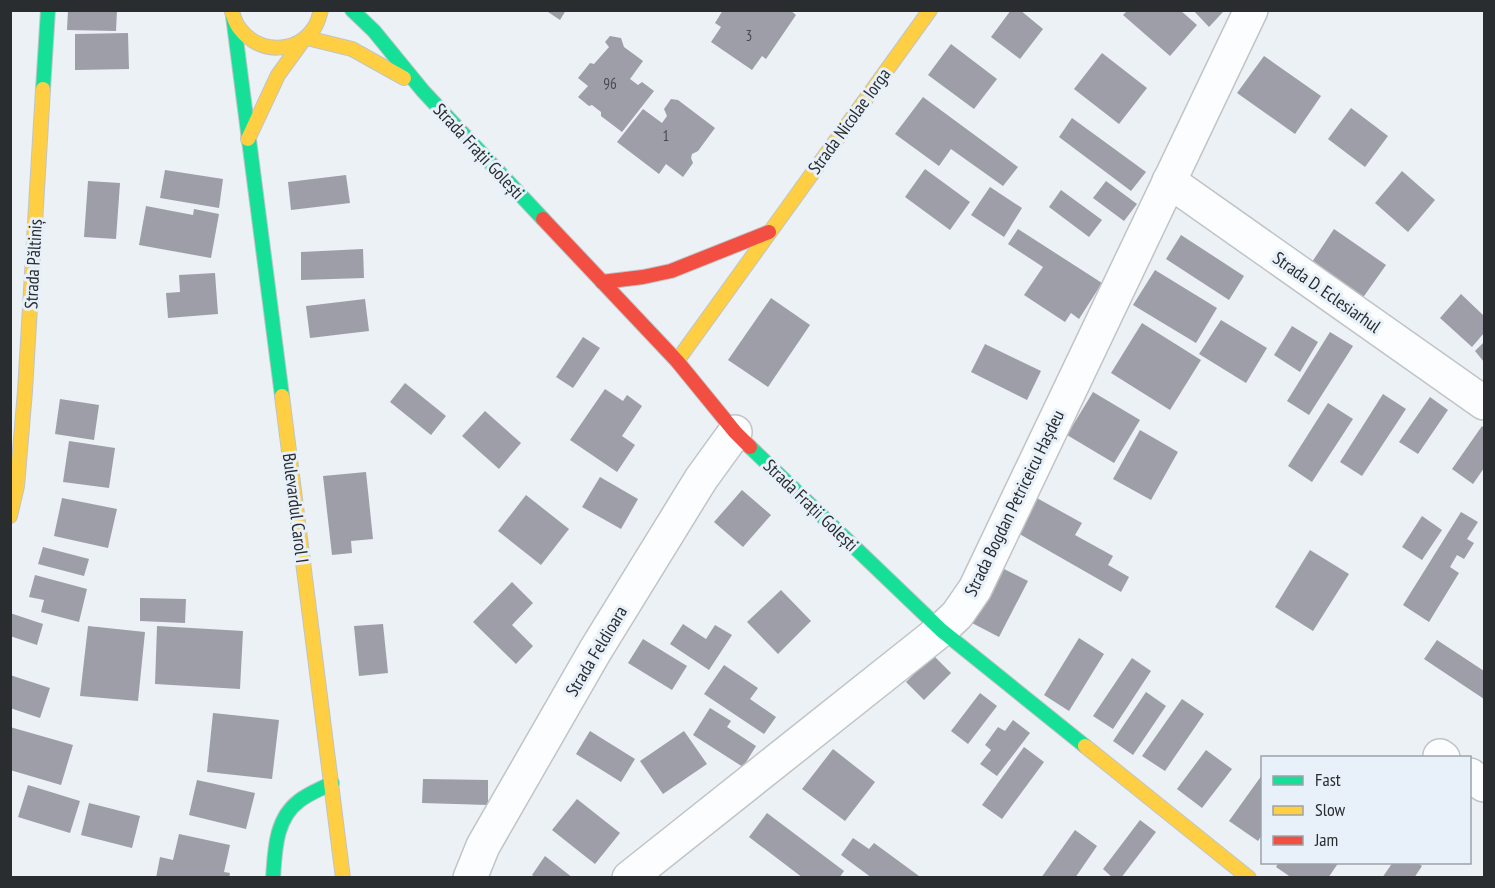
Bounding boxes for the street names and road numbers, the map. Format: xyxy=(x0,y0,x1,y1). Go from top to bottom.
street label: Strada Nicolae Iorga xyxy=(803,63,895,179)
street label: Strada Frații Golești xyxy=(429,98,529,204)
street label: Strada Păltiniș xyxy=(19,219,47,309)
street label: Strada D. Eclesiarhul xyxy=(1269,246,1386,338)
street label: Strada Bogdan Petriceicu Hașdeu xyxy=(959,406,1069,600)
street label: Bulevardul Carol I xyxy=(278,452,314,564)
street label: Strada Frații Golești xyxy=(759,454,863,556)
street label: Strada Feldioara xyxy=(560,602,632,700)

